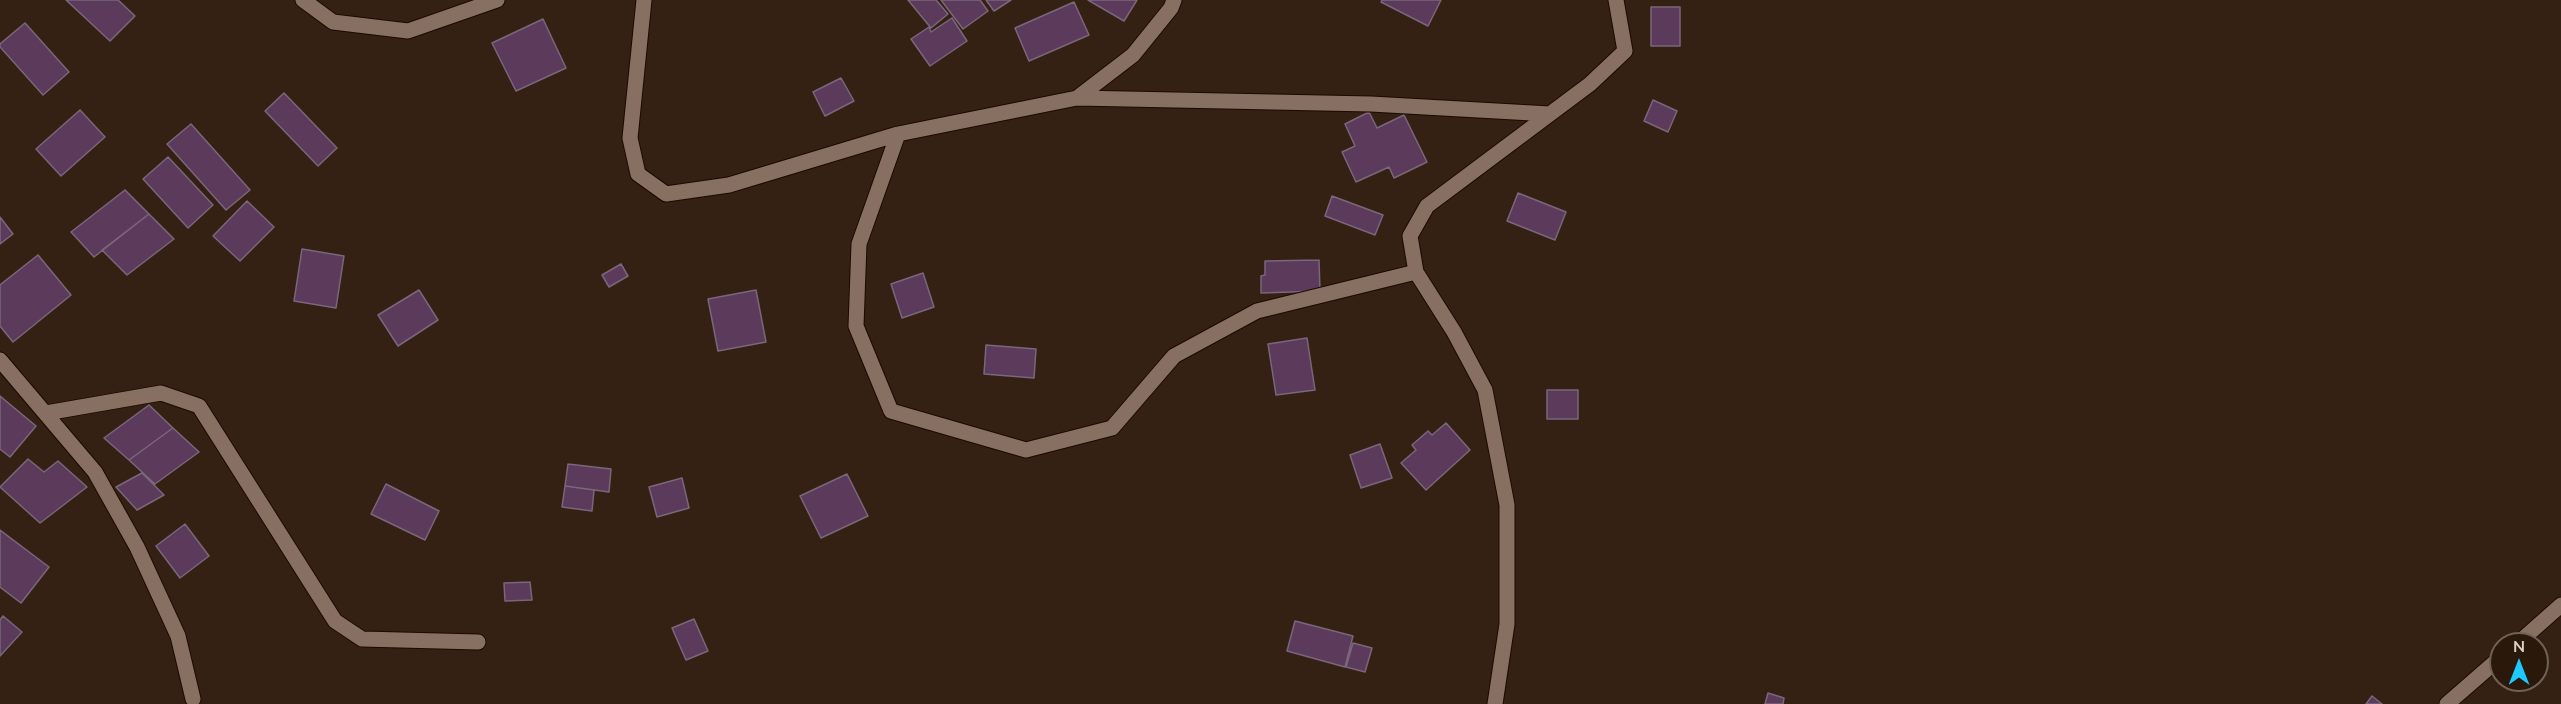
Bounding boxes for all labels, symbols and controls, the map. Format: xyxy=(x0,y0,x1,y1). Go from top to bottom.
north arrow xyxy=(2489,632,2549,692)
text: N xyxy=(2513,636,2525,656)

